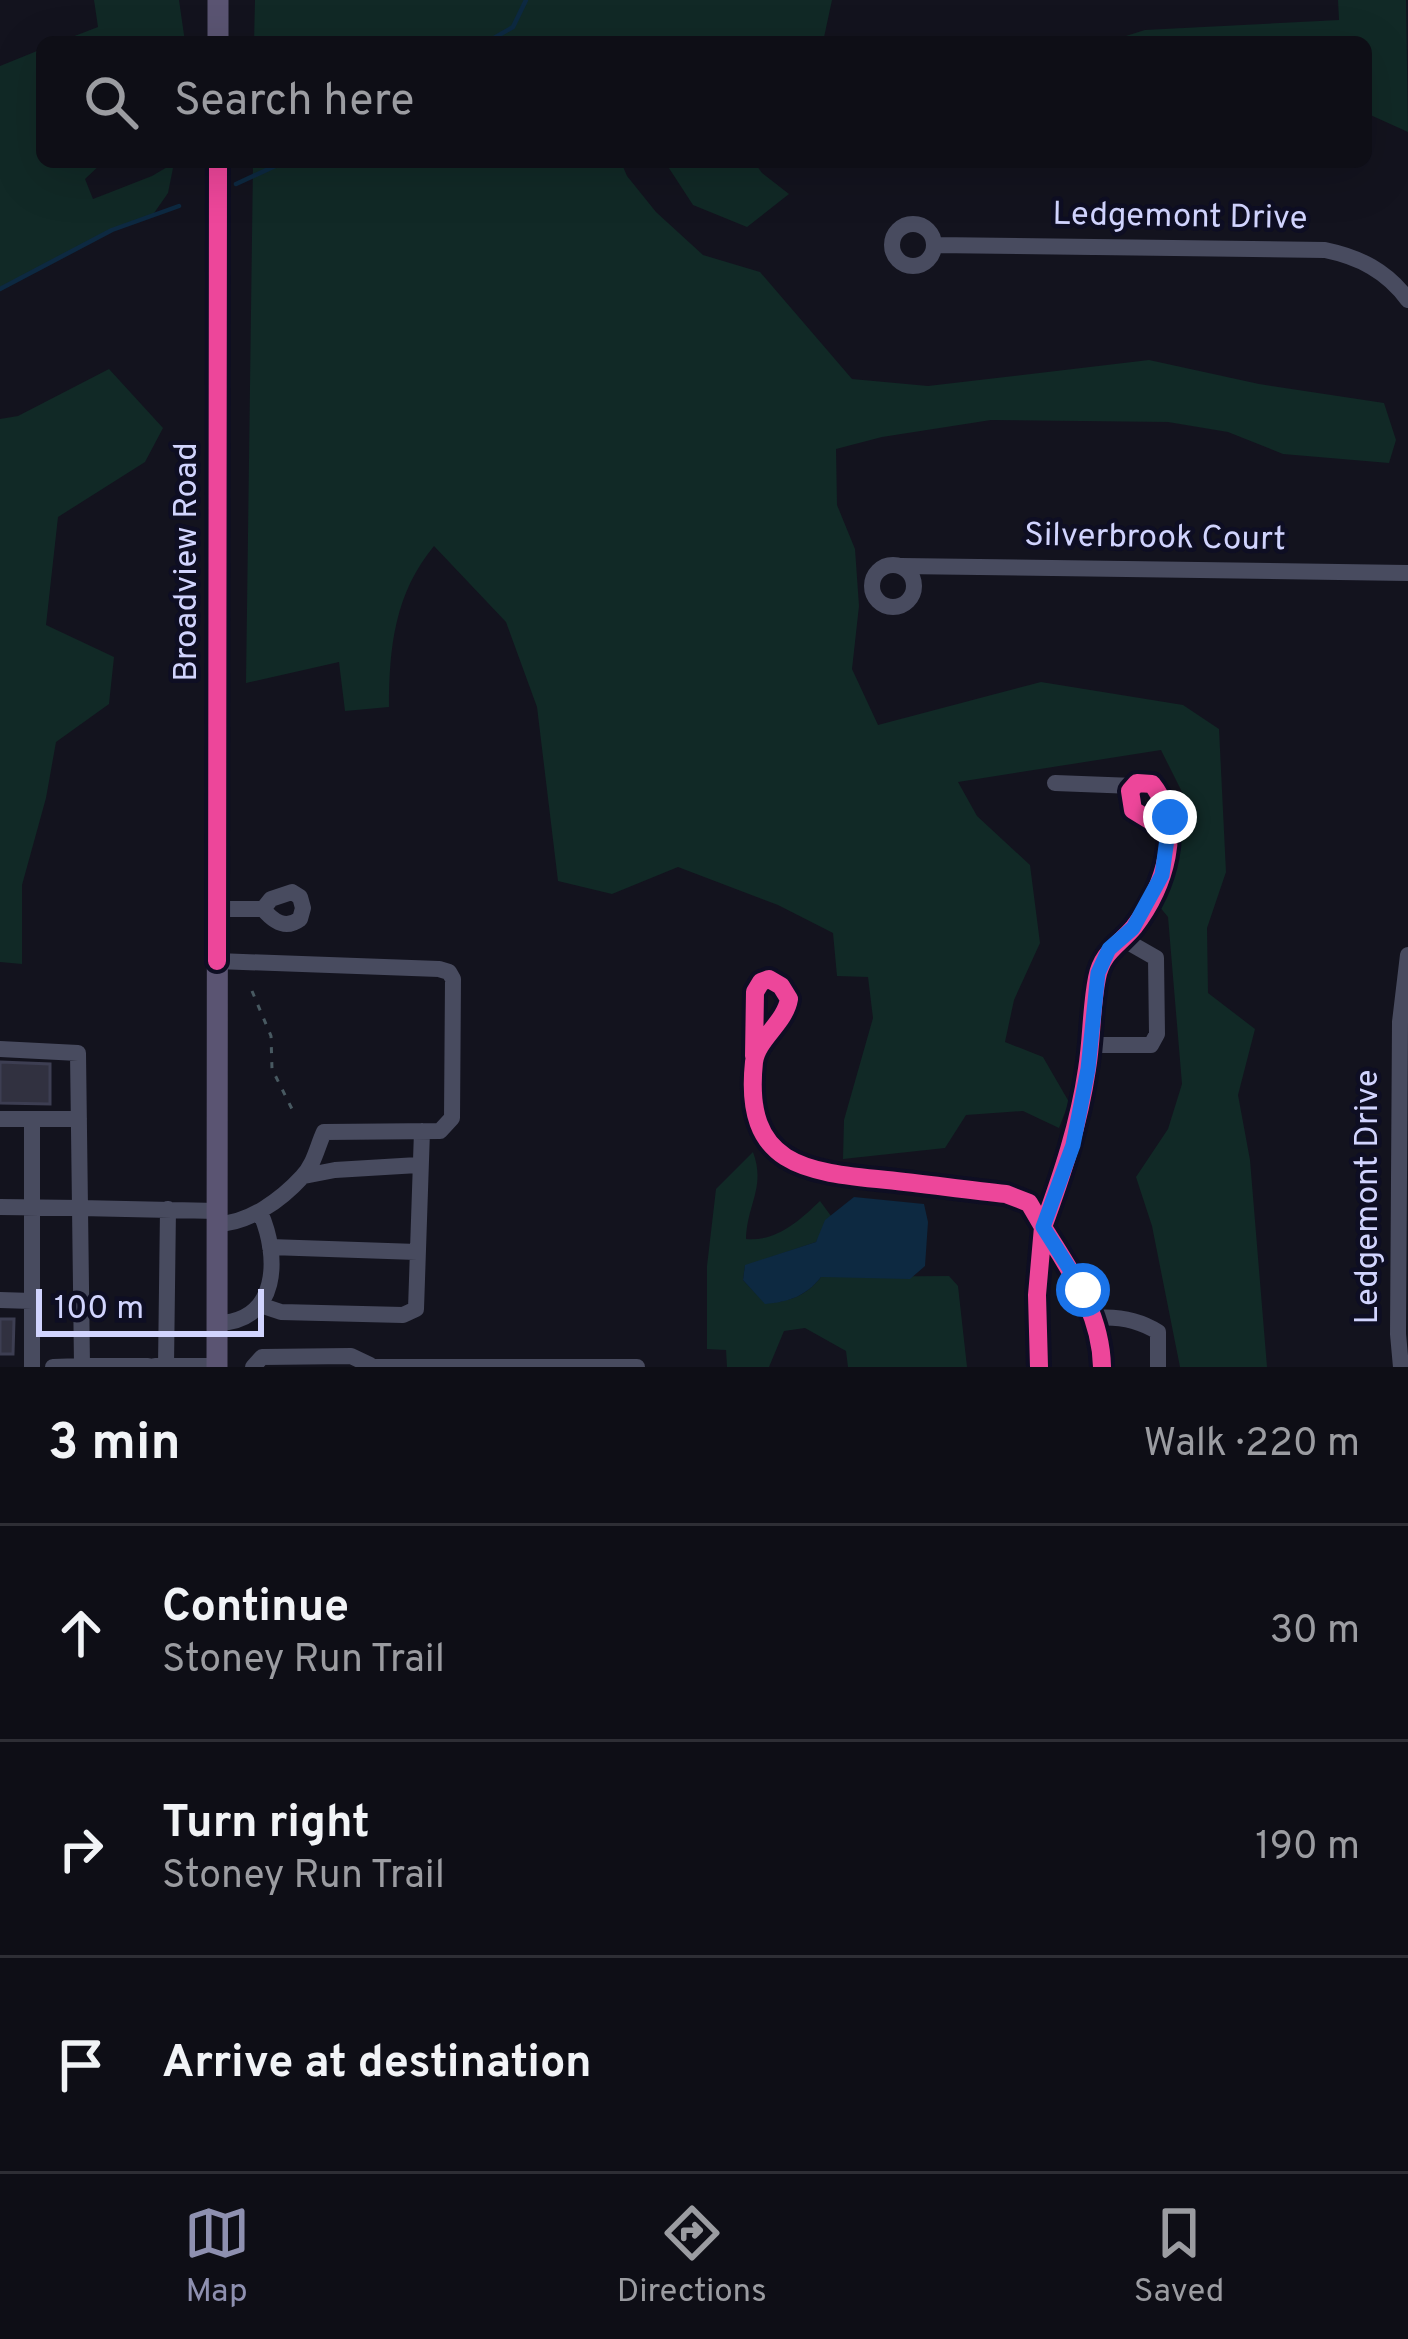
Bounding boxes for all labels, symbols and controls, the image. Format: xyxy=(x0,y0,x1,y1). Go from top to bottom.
search box xyxy=(36,36,1372,168)
icon: search xyxy=(78,69,144,135)
text: Search here xyxy=(174,74,414,131)
street label: Ledgemont Drive xyxy=(1052,195,1308,241)
street label: Broadview Road xyxy=(167,442,209,682)
street label: Silverbrook Court xyxy=(1024,516,1286,562)
route end xyxy=(1143,790,1197,844)
street label: Ledgemont Drive xyxy=(1348,1069,1390,1325)
route start xyxy=(1056,1263,1110,1317)
scale bar xyxy=(36,1283,264,1336)
text: 100 m xyxy=(54,1289,144,1331)
text: 3 min xyxy=(48,1413,181,1478)
text: Walk · 220 m xyxy=(1143,1421,1360,1470)
text: Continue xyxy=(162,1580,349,1637)
icon: ahead xyxy=(48,1600,114,1666)
text: 30 m xyxy=(1270,1608,1360,1657)
text: Stoney Run Trail xyxy=(162,1637,445,1686)
text: Turn right xyxy=(162,1796,370,1853)
icon: right xyxy=(48,1816,114,1882)
text: 190 m xyxy=(1255,1824,1360,1873)
text: Stoney Run Trail xyxy=(162,1853,445,1902)
icon: arrive xyxy=(48,2032,114,2098)
text: Arrive at destination xyxy=(162,2036,592,2093)
tab: Map xyxy=(184,2200,250,2314)
tab: Directions xyxy=(617,2200,767,2314)
tab: Saved xyxy=(1134,2200,1224,2314)

